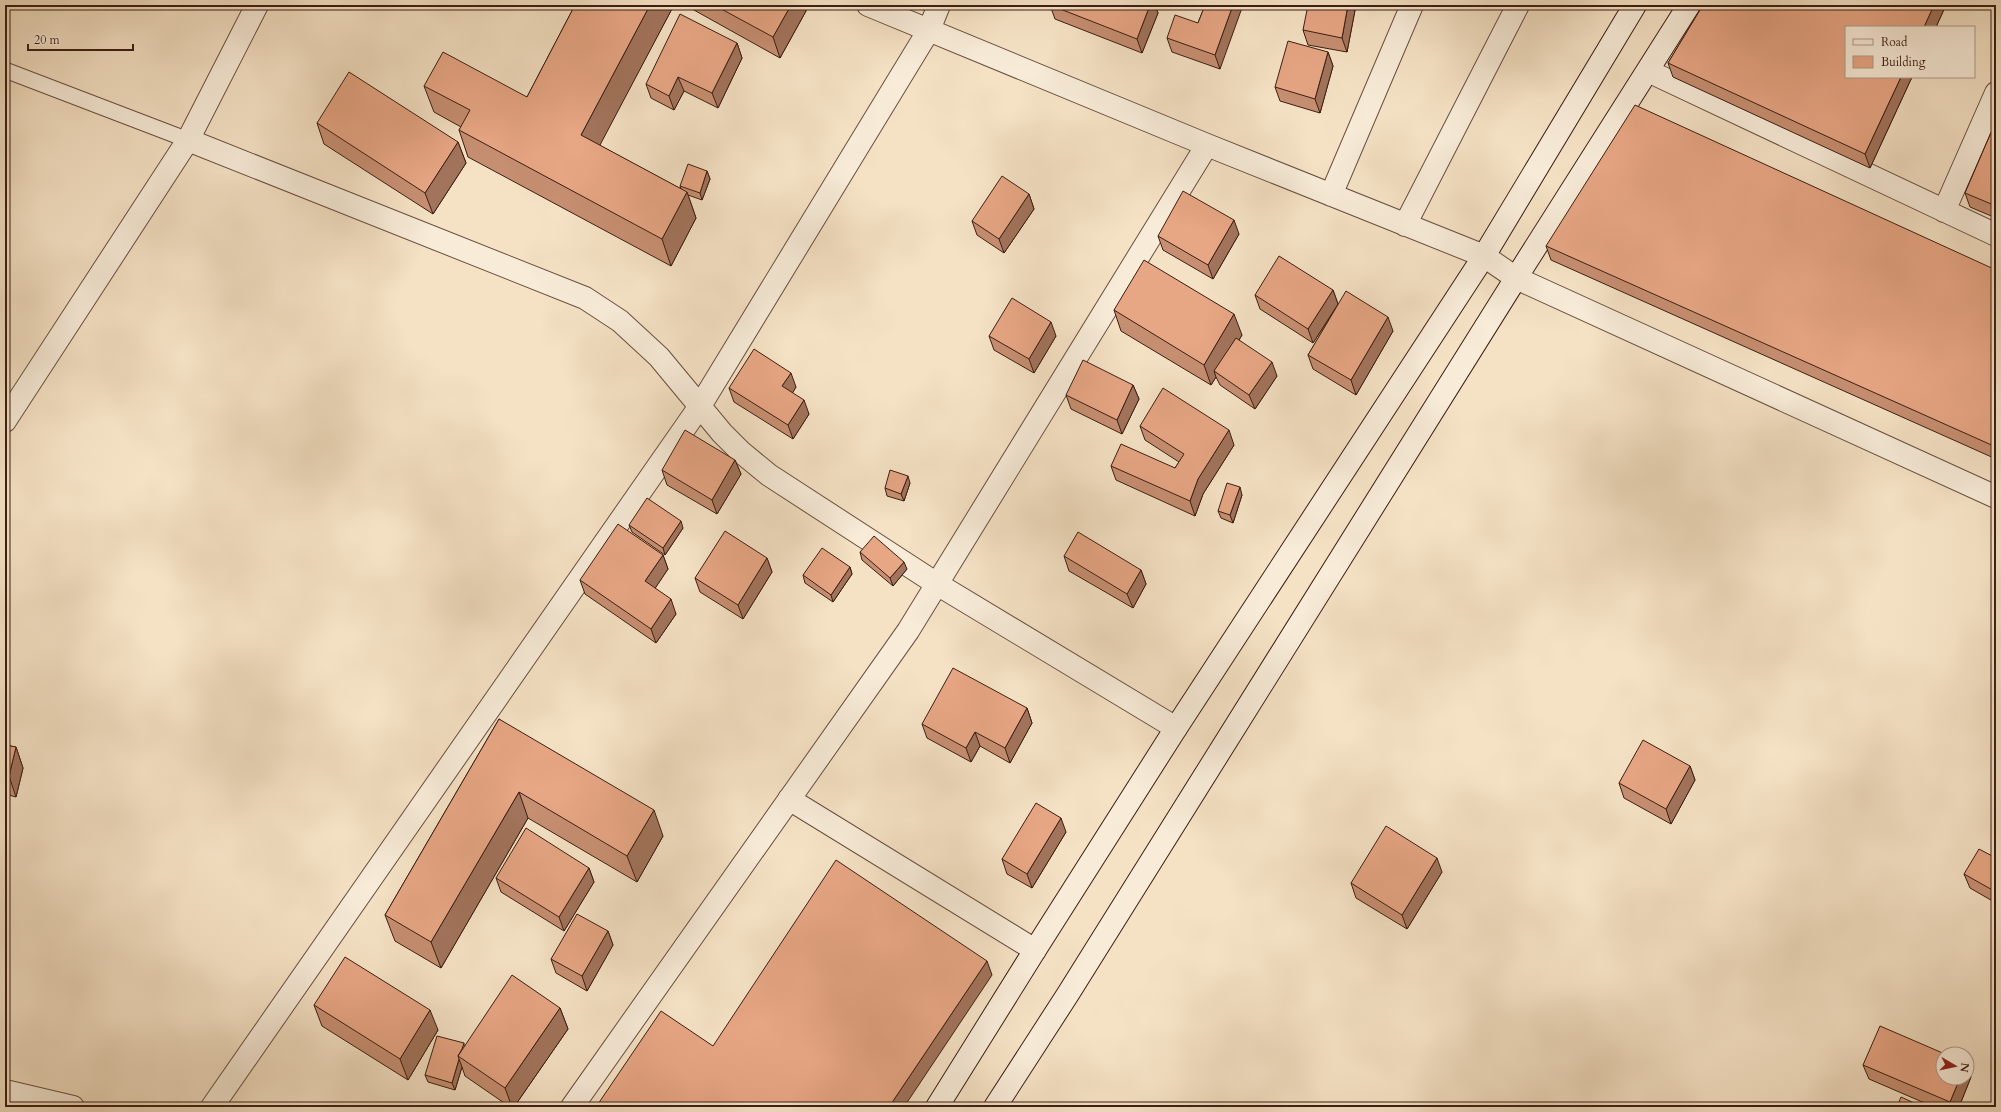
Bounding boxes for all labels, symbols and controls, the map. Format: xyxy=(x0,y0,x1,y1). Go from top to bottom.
scale bar xyxy=(28,26,133,52)
legend xyxy=(1845,26,1975,78)
text: 20 m xyxy=(34,32,61,48)
text: Road xyxy=(1881,34,1908,50)
text: Building xyxy=(1881,54,1926,70)
north arrow xyxy=(1935,1046,1975,1086)
text: N xyxy=(1956,1062,1973,1074)

